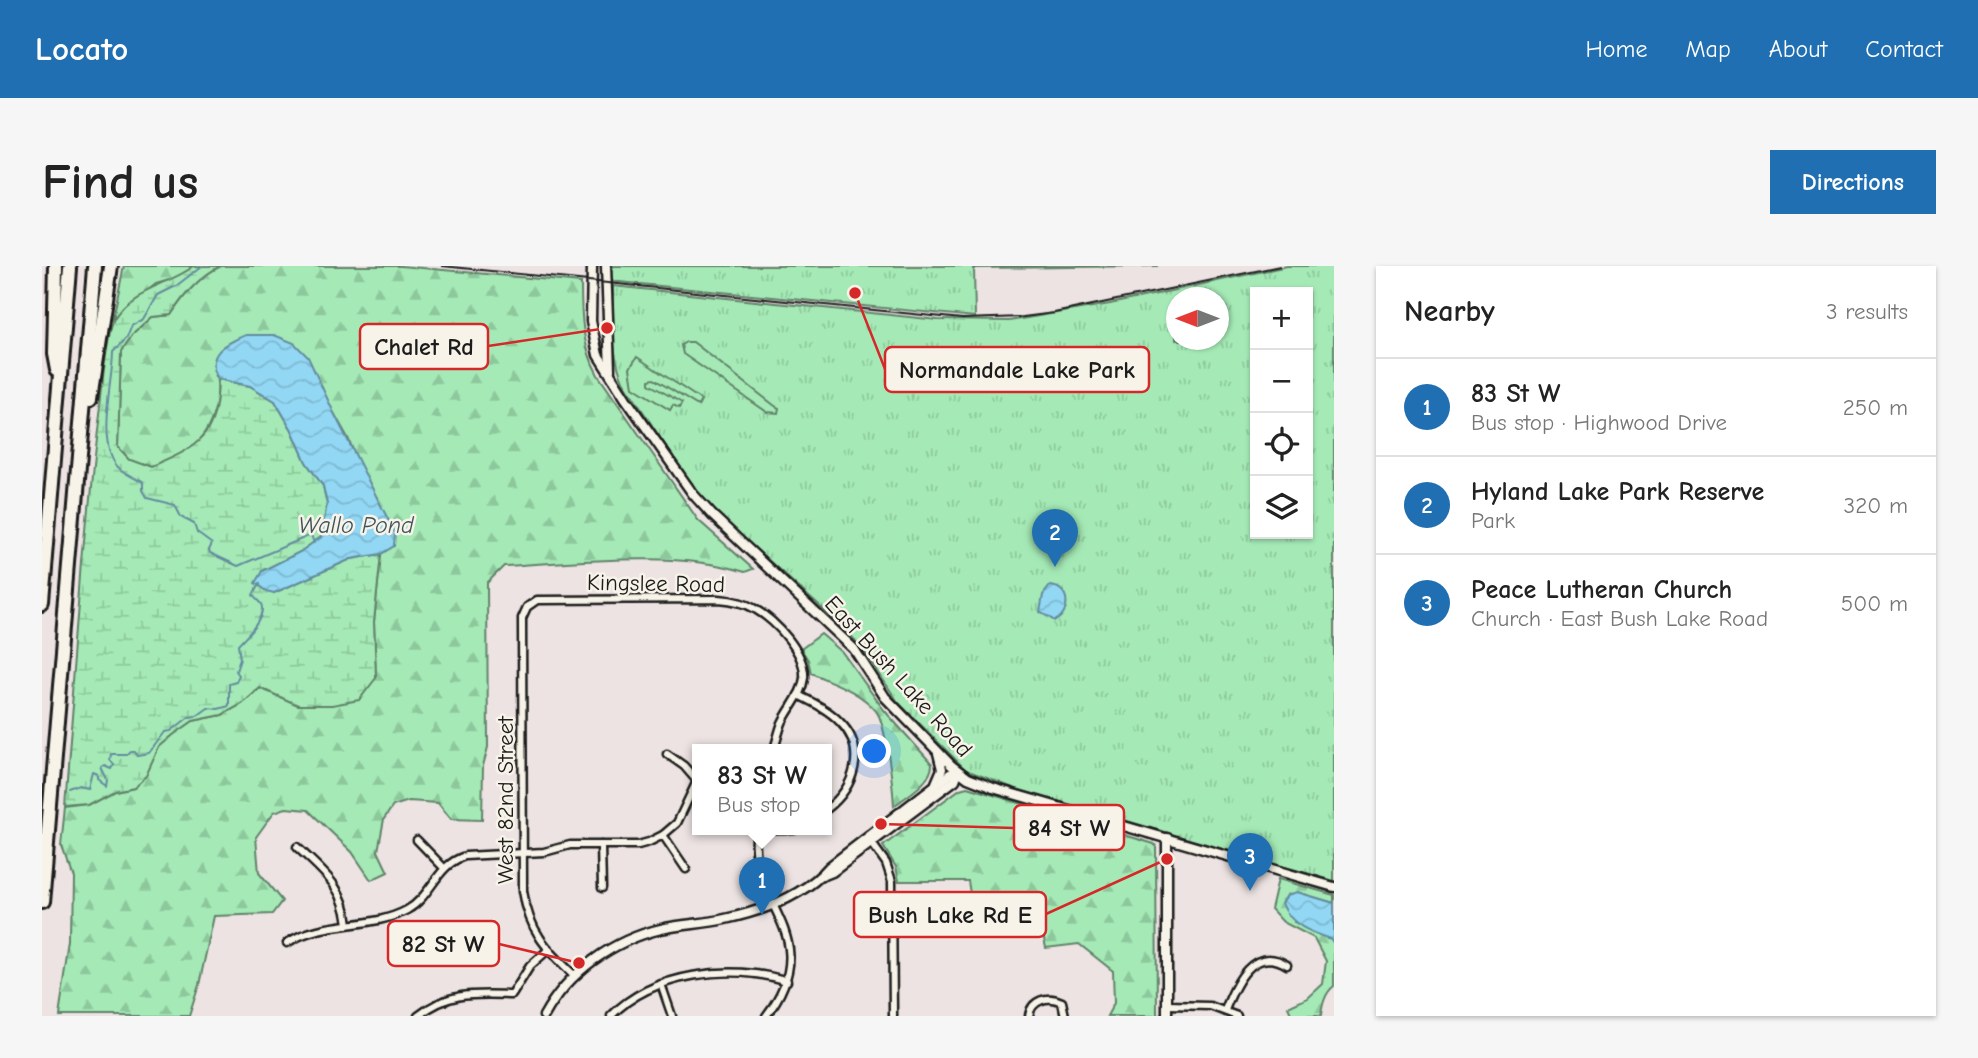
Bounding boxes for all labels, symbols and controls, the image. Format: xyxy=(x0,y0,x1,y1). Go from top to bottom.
text: Locato xyxy=(35,30,128,68)
text: Home xyxy=(1586,35,1647,63)
text: Map xyxy=(1685,35,1731,63)
text: About xyxy=(1769,35,1827,63)
text: Contact xyxy=(1865,35,1943,63)
button: Directions xyxy=(1770,150,1936,214)
text: Find us xyxy=(42,154,198,210)
north arrow xyxy=(1166,287,1229,350)
map controls xyxy=(1250,287,1313,539)
button: + xyxy=(1250,287,1313,350)
text: Nearby xyxy=(1404,294,1495,329)
text: 3 results xyxy=(1826,298,1908,325)
callout: Chalet Rd xyxy=(360,324,488,369)
text: Chalet Rd xyxy=(374,333,474,361)
callout: Normandale Lake Park xyxy=(885,347,1149,392)
button: − xyxy=(1250,350,1313,413)
text: Normandale Lake Park xyxy=(899,356,1135,384)
text: 83 St W xyxy=(1471,379,1560,409)
text: 1 xyxy=(1422,394,1432,421)
text: 250 m xyxy=(1843,394,1908,421)
text: Bus stop · Highwood Drive xyxy=(1471,409,1727,436)
button: locate xyxy=(1250,413,1313,476)
button: layers xyxy=(1250,476,1313,539)
text: Hyland Lake Park Reserve xyxy=(1471,477,1764,507)
text: 2 xyxy=(1421,492,1433,519)
text: 320 m xyxy=(1844,492,1908,519)
text: Park xyxy=(1471,507,1515,534)
pin: 2 xyxy=(1032,509,1078,567)
water label: Wallo Pond xyxy=(298,511,415,539)
street label: Kingslee Road xyxy=(587,569,725,598)
text: Peace Lutheran Church xyxy=(1471,575,1732,605)
street label: East Bush Lake Road xyxy=(819,590,978,763)
text: 3 xyxy=(1421,590,1433,617)
text: 500 m xyxy=(1841,590,1908,617)
text: Church · East Bush Lake Road xyxy=(1471,605,1768,632)
street label: West 82nd Street xyxy=(492,715,519,884)
your location xyxy=(857,734,891,768)
popup xyxy=(692,744,832,835)
text: 83 St W xyxy=(717,761,807,791)
text: Bus stop xyxy=(717,791,800,818)
callout: 84 St W xyxy=(1014,805,1124,850)
text: 84 St W xyxy=(1028,814,1111,842)
pin: 3 xyxy=(1227,833,1273,891)
pin: 1 xyxy=(739,857,785,915)
callout: Bush Lake Rd E xyxy=(854,892,1046,937)
text: Bush Lake Rd E xyxy=(868,901,1032,929)
callout: 82 St W xyxy=(388,921,499,966)
text: 82 St W xyxy=(402,930,485,958)

